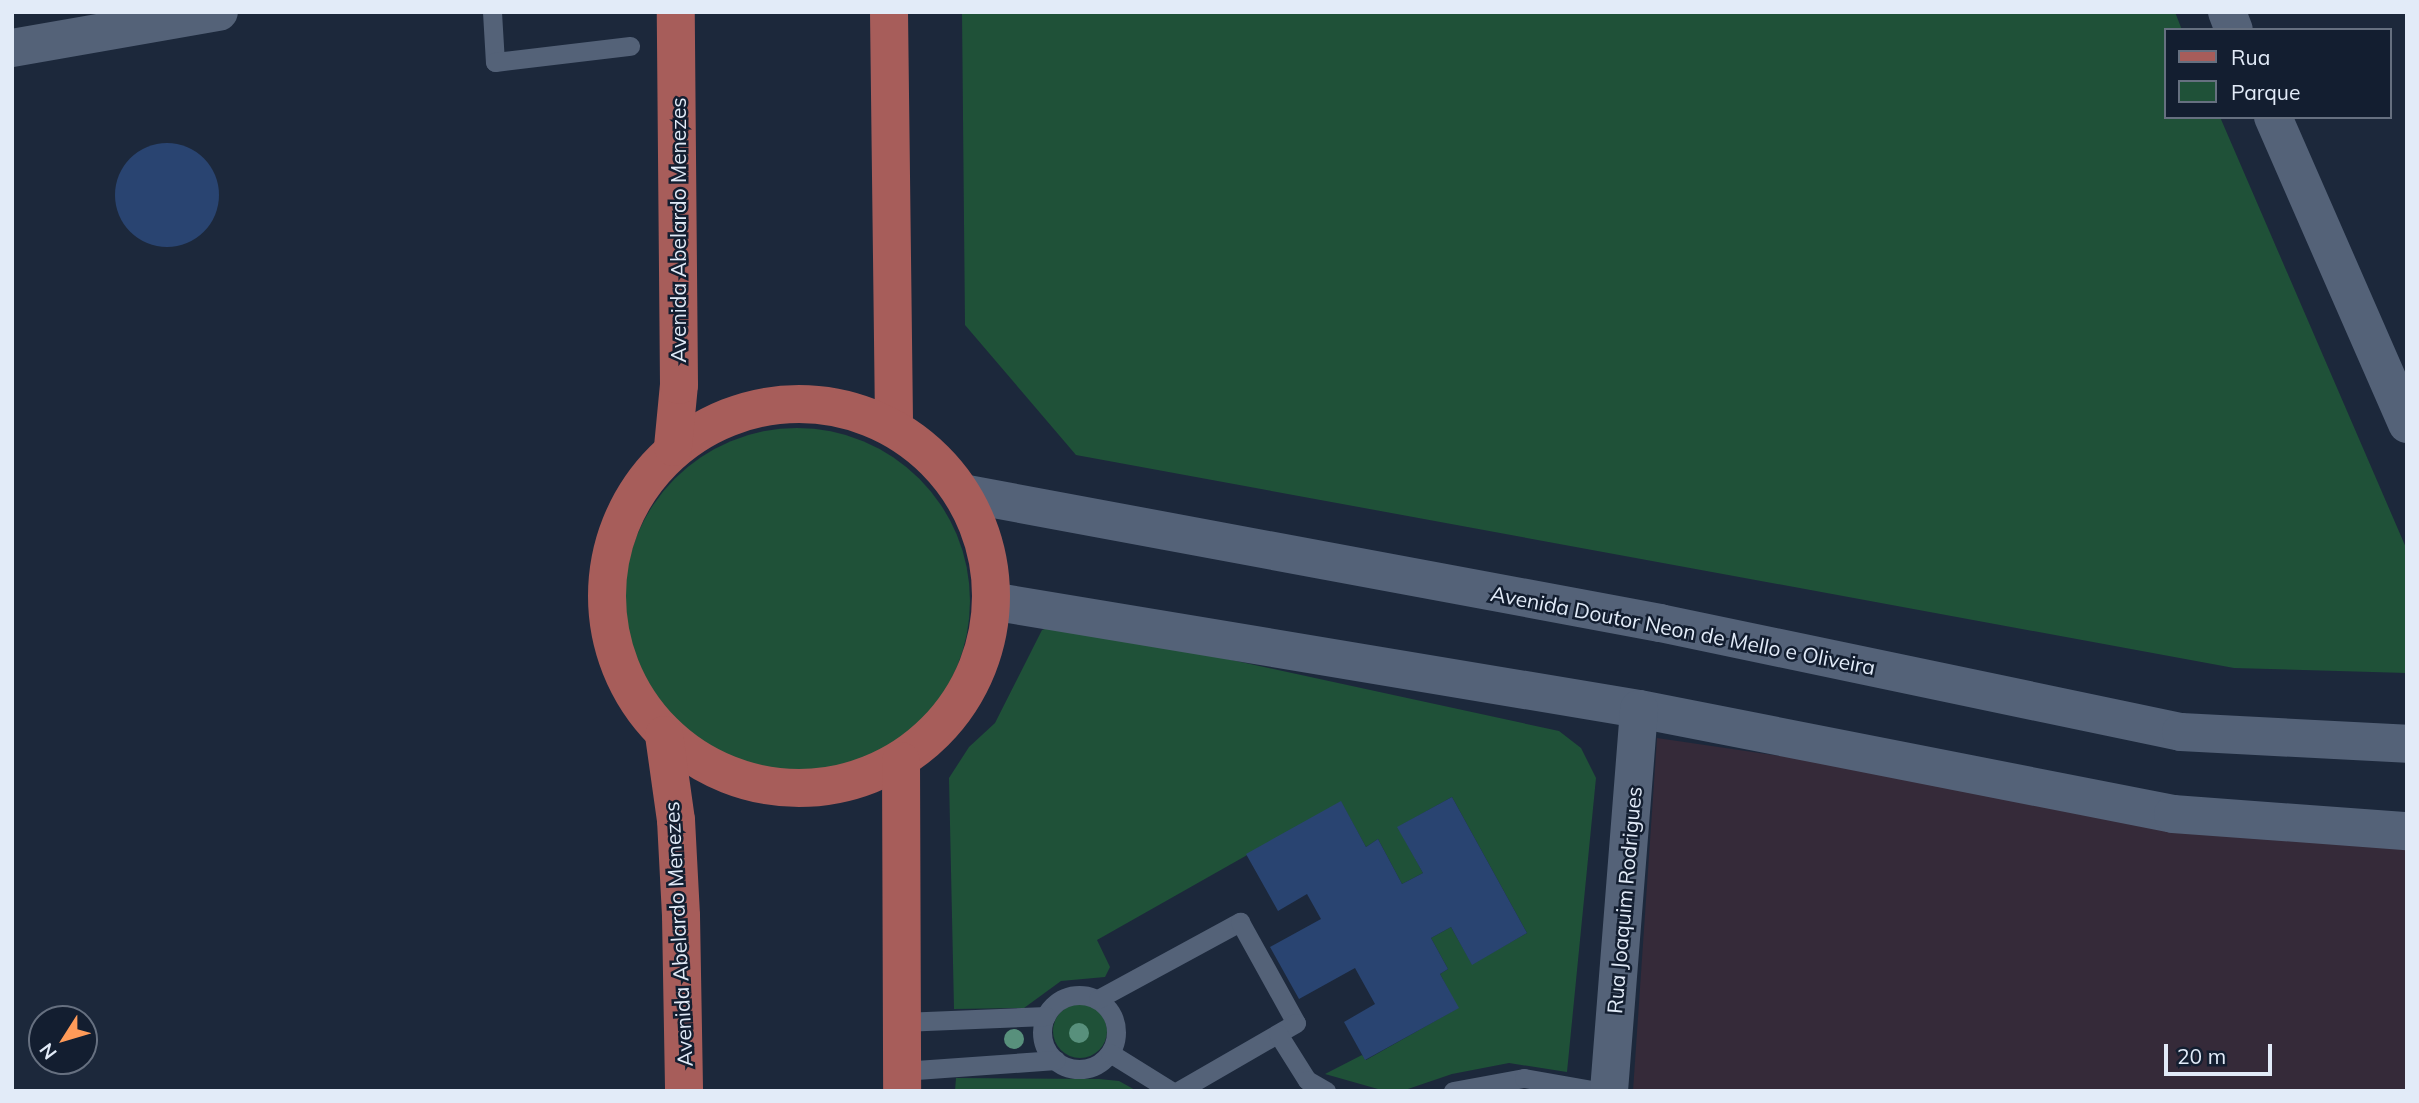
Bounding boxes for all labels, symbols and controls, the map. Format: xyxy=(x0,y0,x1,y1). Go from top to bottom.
legend xyxy=(2164,28,2391,119)
text: Rua xyxy=(2231,44,2270,70)
text: Parque xyxy=(2231,79,2300,105)
street label: Avenida Abelardo Menezes xyxy=(665,97,691,363)
street label: Avenida Doutor Neon de Mello e Oliveira xyxy=(1489,580,1877,680)
street label: Rua Joaquim Rodrigues xyxy=(1602,785,1646,1015)
street label: Avenida Abelardo Menezes xyxy=(658,801,698,1067)
north arrow xyxy=(28,1005,98,1075)
scale bar xyxy=(2167,1030,2276,1074)
text: N xyxy=(34,1038,62,1064)
text: 20 m xyxy=(2177,1043,2226,1069)

